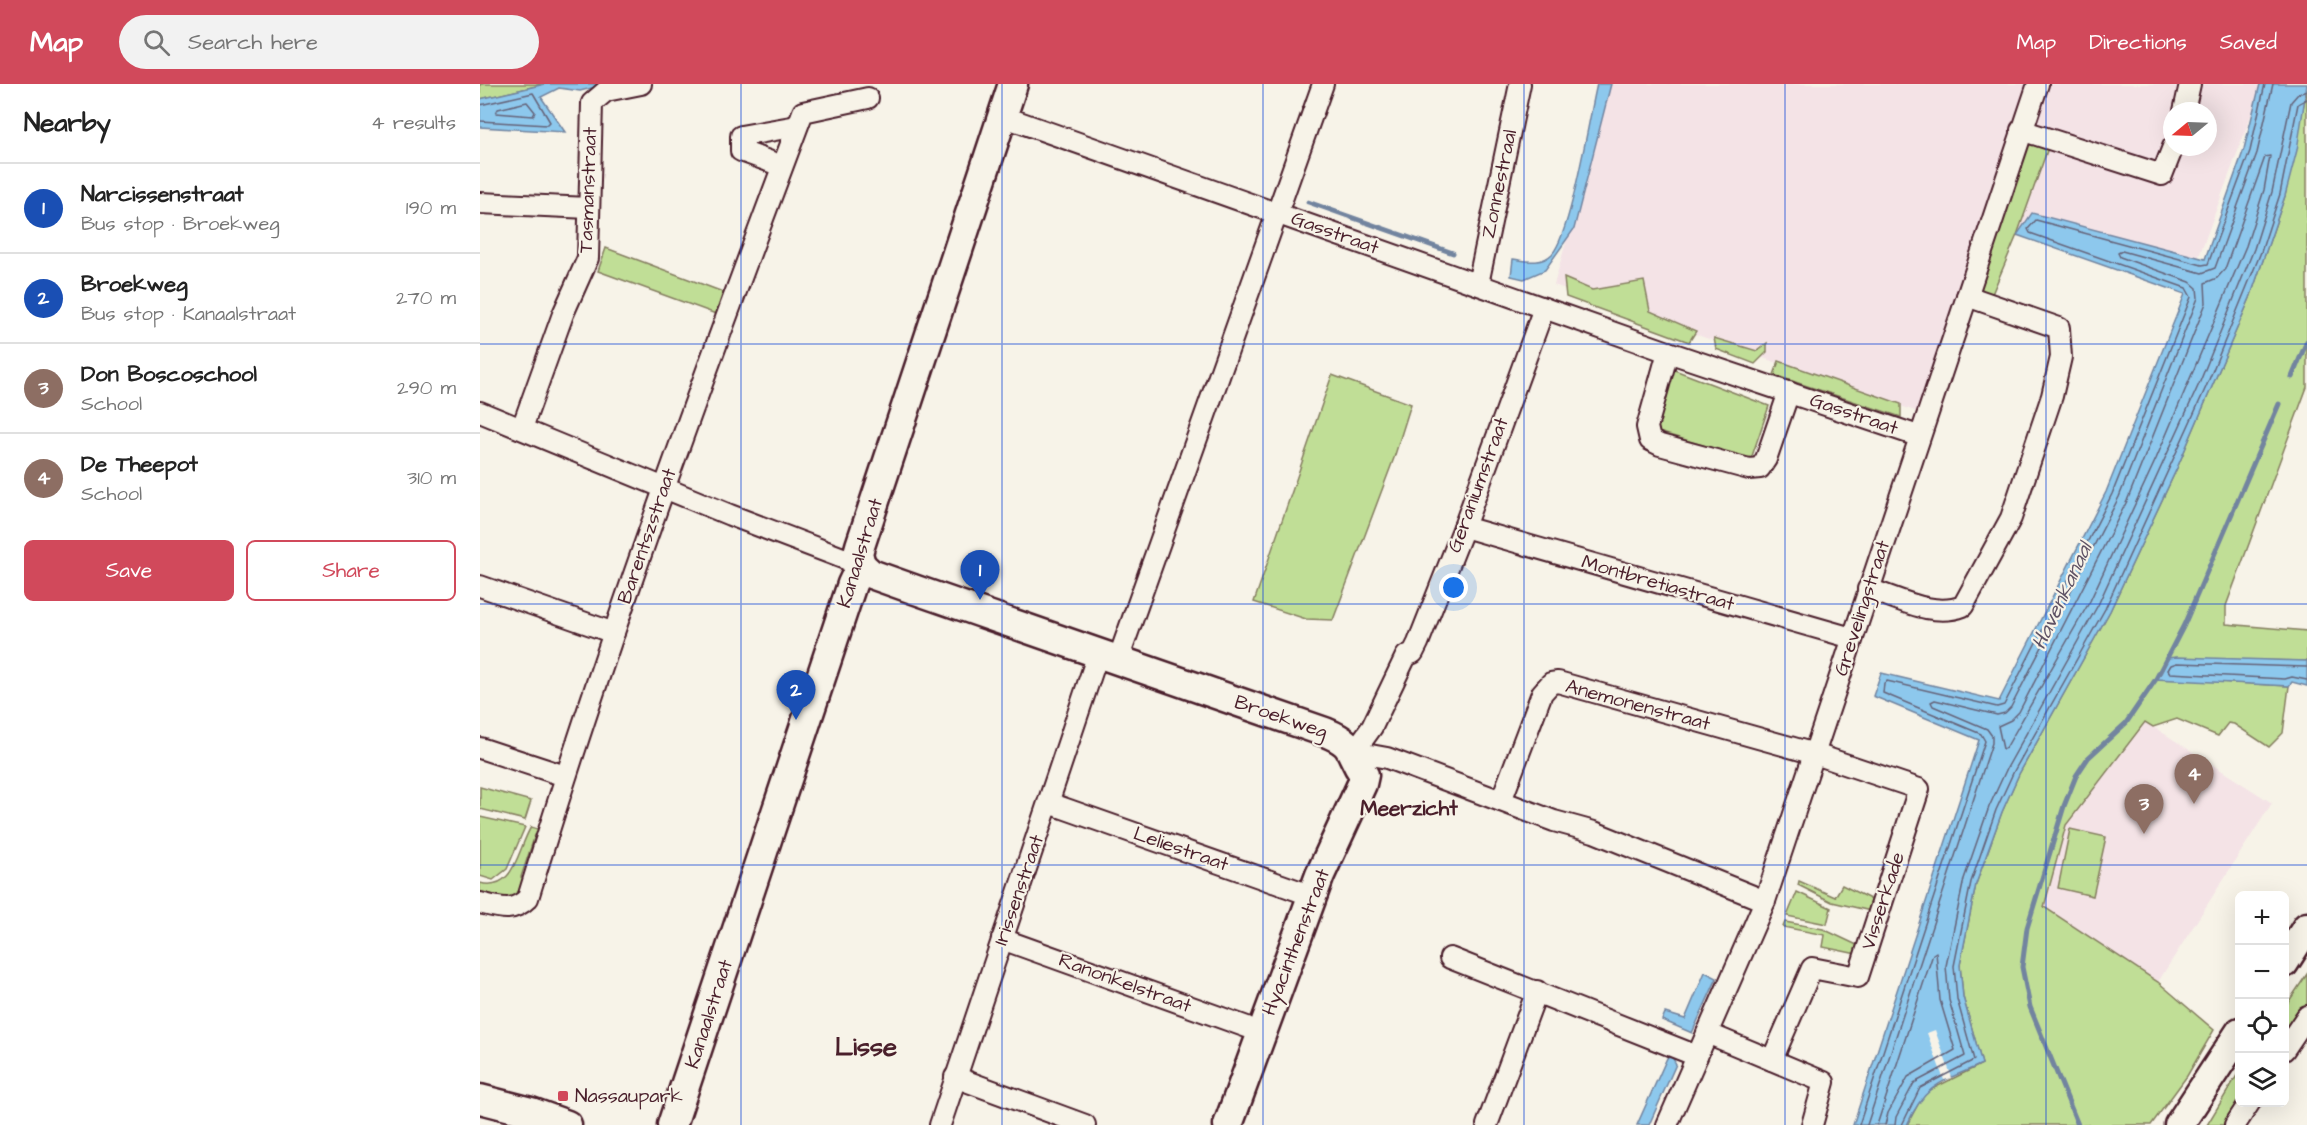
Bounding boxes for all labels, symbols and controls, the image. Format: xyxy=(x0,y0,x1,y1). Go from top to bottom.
search box xyxy=(119,15,539,69)
text: Map xyxy=(30,23,83,62)
icon: search xyxy=(140,26,173,59)
text: Search here xyxy=(188,27,318,58)
text: Map xyxy=(2016,28,2056,57)
text: Directions xyxy=(2089,28,2187,57)
text: Saved xyxy=(2220,28,2277,57)
north arrow xyxy=(2163,102,2217,156)
text: Nearby xyxy=(24,105,111,141)
text: 4 results xyxy=(371,109,456,137)
street label: Tasmanstraat xyxy=(572,127,604,253)
street label: Zonnestraal xyxy=(1474,127,1524,241)
text: Narcissenstraat xyxy=(81,179,244,210)
text: 1 xyxy=(42,194,45,222)
text: 190 m xyxy=(406,194,456,222)
street label: Gasstraat xyxy=(1287,204,1383,262)
text: Bus stop · Broekweg xyxy=(81,210,280,238)
text: Broekweg xyxy=(81,269,188,300)
text: 2 xyxy=(38,284,49,312)
text: 270 m xyxy=(396,284,456,312)
text: Bus stop · Kanaalstraat xyxy=(81,300,296,328)
text: Don Boscoschool xyxy=(81,359,257,390)
text: 3 xyxy=(38,374,49,402)
text: 290 m xyxy=(397,374,456,402)
street label: Gasstraat xyxy=(1806,386,1902,442)
text: School xyxy=(81,390,142,418)
street label: Geraniumstraat xyxy=(1441,413,1515,557)
text: De Theepot xyxy=(81,449,198,480)
text: 4 xyxy=(37,464,50,492)
text: 310 m xyxy=(407,464,456,492)
street label: Barentszstraat xyxy=(611,464,683,608)
text: School xyxy=(81,480,142,508)
street label: Kanaalstraat xyxy=(830,495,890,611)
water label: Havenkanaal xyxy=(2025,535,2101,654)
street label: Grevelingstraat xyxy=(1827,537,1898,680)
button: Save xyxy=(24,540,234,601)
button: Share xyxy=(246,540,456,601)
street label: Montbretiastraat xyxy=(1578,548,1738,618)
pin: 1 xyxy=(960,550,1000,600)
your location xyxy=(1439,573,1468,602)
pin: 2 xyxy=(776,670,816,720)
street label: Anemonenstraat xyxy=(1562,672,1714,738)
street label: Broekweg xyxy=(1230,688,1331,747)
pin: 4 xyxy=(2174,754,2214,804)
pin: 3 xyxy=(2124,784,2164,834)
district label: Meerzicht xyxy=(1360,794,1458,823)
street label: Leliestraat xyxy=(1130,820,1232,878)
street label: Irissenstraat xyxy=(987,831,1051,949)
street label: Visserkade xyxy=(1854,848,1912,953)
street label: Hyacinthenstraat xyxy=(1255,864,1338,1020)
map controls xyxy=(2235,891,2289,1107)
button: + xyxy=(2235,891,2289,945)
button: − xyxy=(2235,945,2289,999)
street label: Ranonkelstraat xyxy=(1055,946,1195,1020)
street label: Kanaalstraat xyxy=(678,956,740,1072)
button: locate xyxy=(2235,999,2289,1053)
district label: Lisse xyxy=(835,1029,897,1065)
button: layers xyxy=(2235,1053,2289,1107)
place label: Nassaupark xyxy=(575,1082,683,1110)
marker: Nassaupark xyxy=(556,1089,570,1103)

